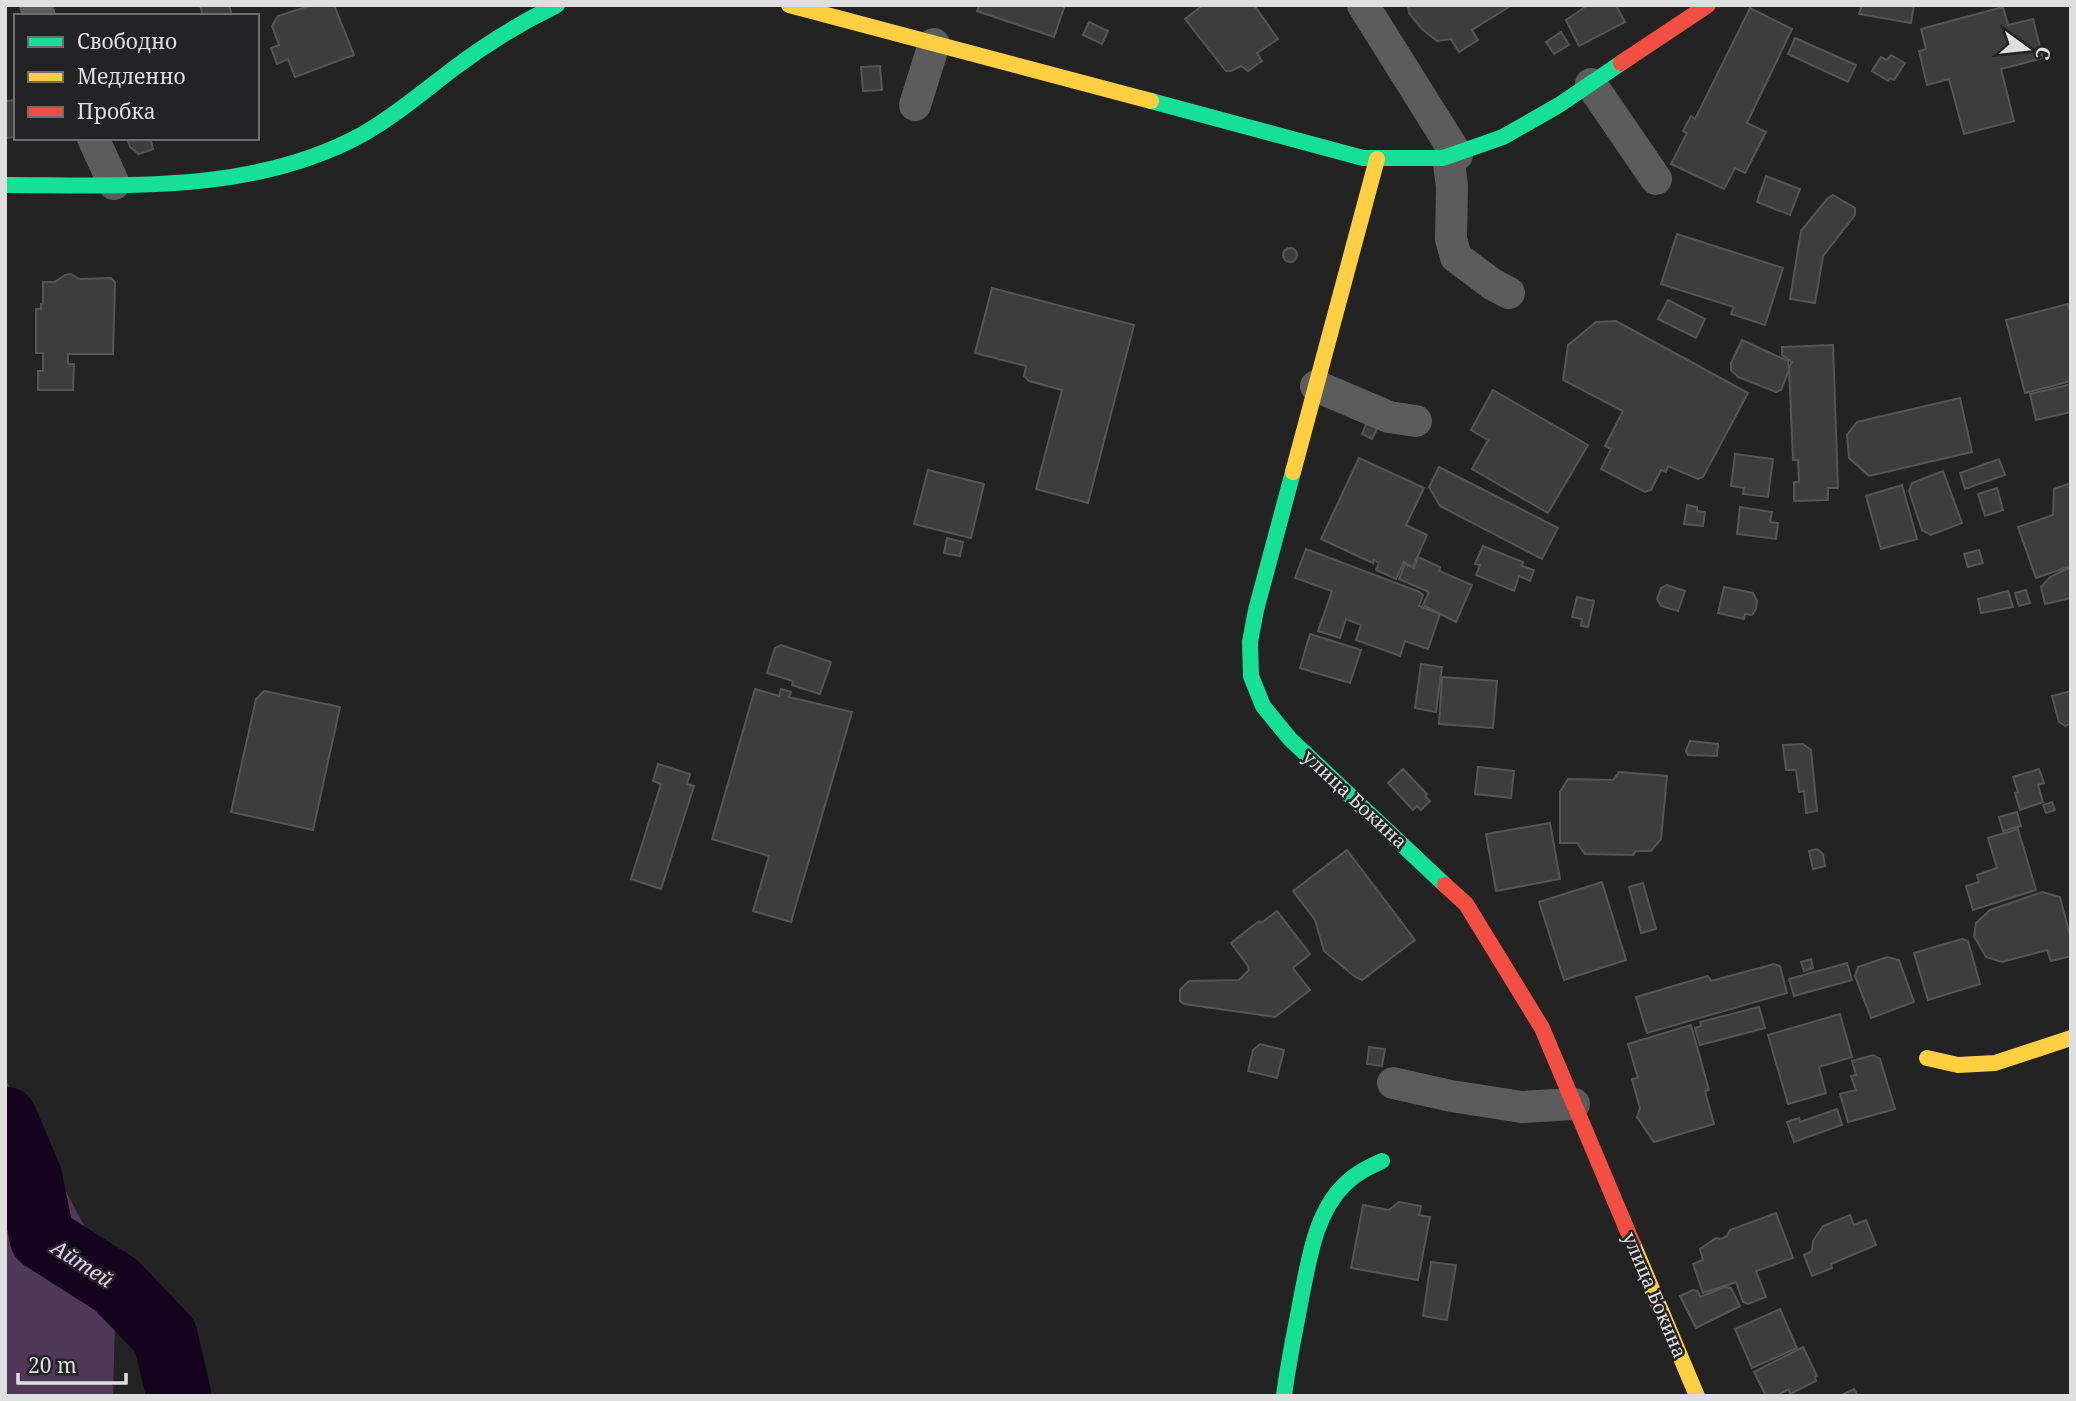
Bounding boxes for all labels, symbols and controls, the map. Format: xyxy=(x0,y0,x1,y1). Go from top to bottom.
legend xyxy=(14,14,259,140)
north arrow xyxy=(1992,14,2062,84)
text: Свободно xyxy=(77,27,177,55)
text: С xyxy=(2029,44,2058,63)
text: Медленно xyxy=(77,62,186,90)
text: Пробка xyxy=(77,97,156,125)
street label: улица Бокина xyxy=(1297,744,1413,854)
street label: улица Бокина xyxy=(1617,1228,1693,1362)
water label: Айтей xyxy=(45,1232,119,1294)
scale bar xyxy=(18,1342,126,1386)
text: 20 m xyxy=(28,1351,77,1379)

